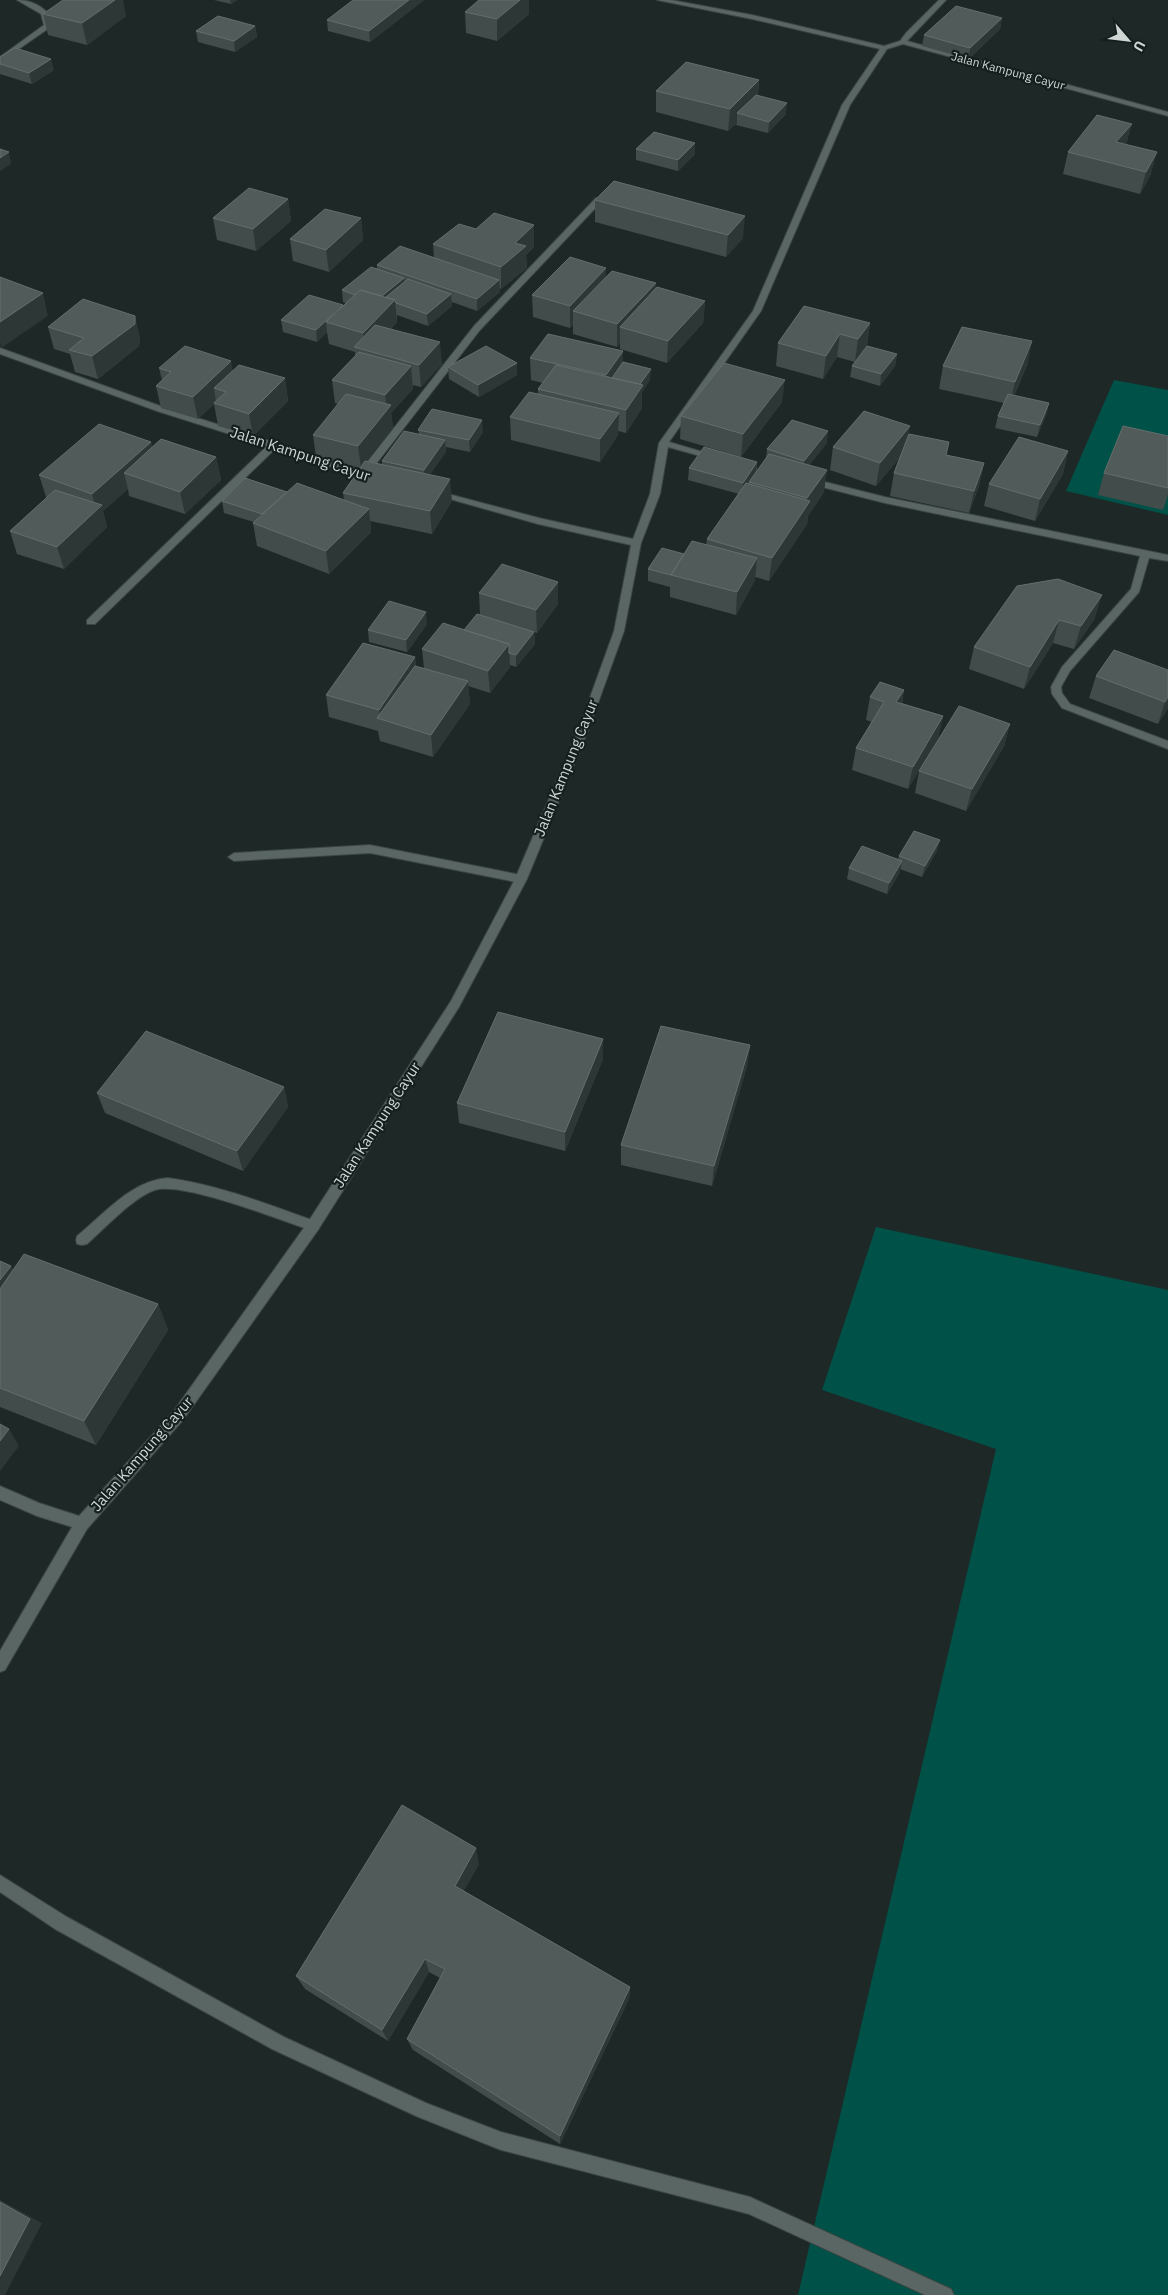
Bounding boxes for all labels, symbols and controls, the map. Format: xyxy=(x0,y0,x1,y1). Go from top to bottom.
north arrow xyxy=(1103,15,1153,65)
text: U xyxy=(1129,38,1150,55)
street label: Jalan Kampung Cayur xyxy=(950,48,1067,93)
street label: Jalan Kampung Cayur xyxy=(228,422,373,485)
street label: Jalan Kampung Cayur xyxy=(529,696,602,839)
street label: Jalan Kampung Cayur xyxy=(329,1058,425,1191)
street label: Jalan Kampung Cayur xyxy=(87,1392,197,1515)

